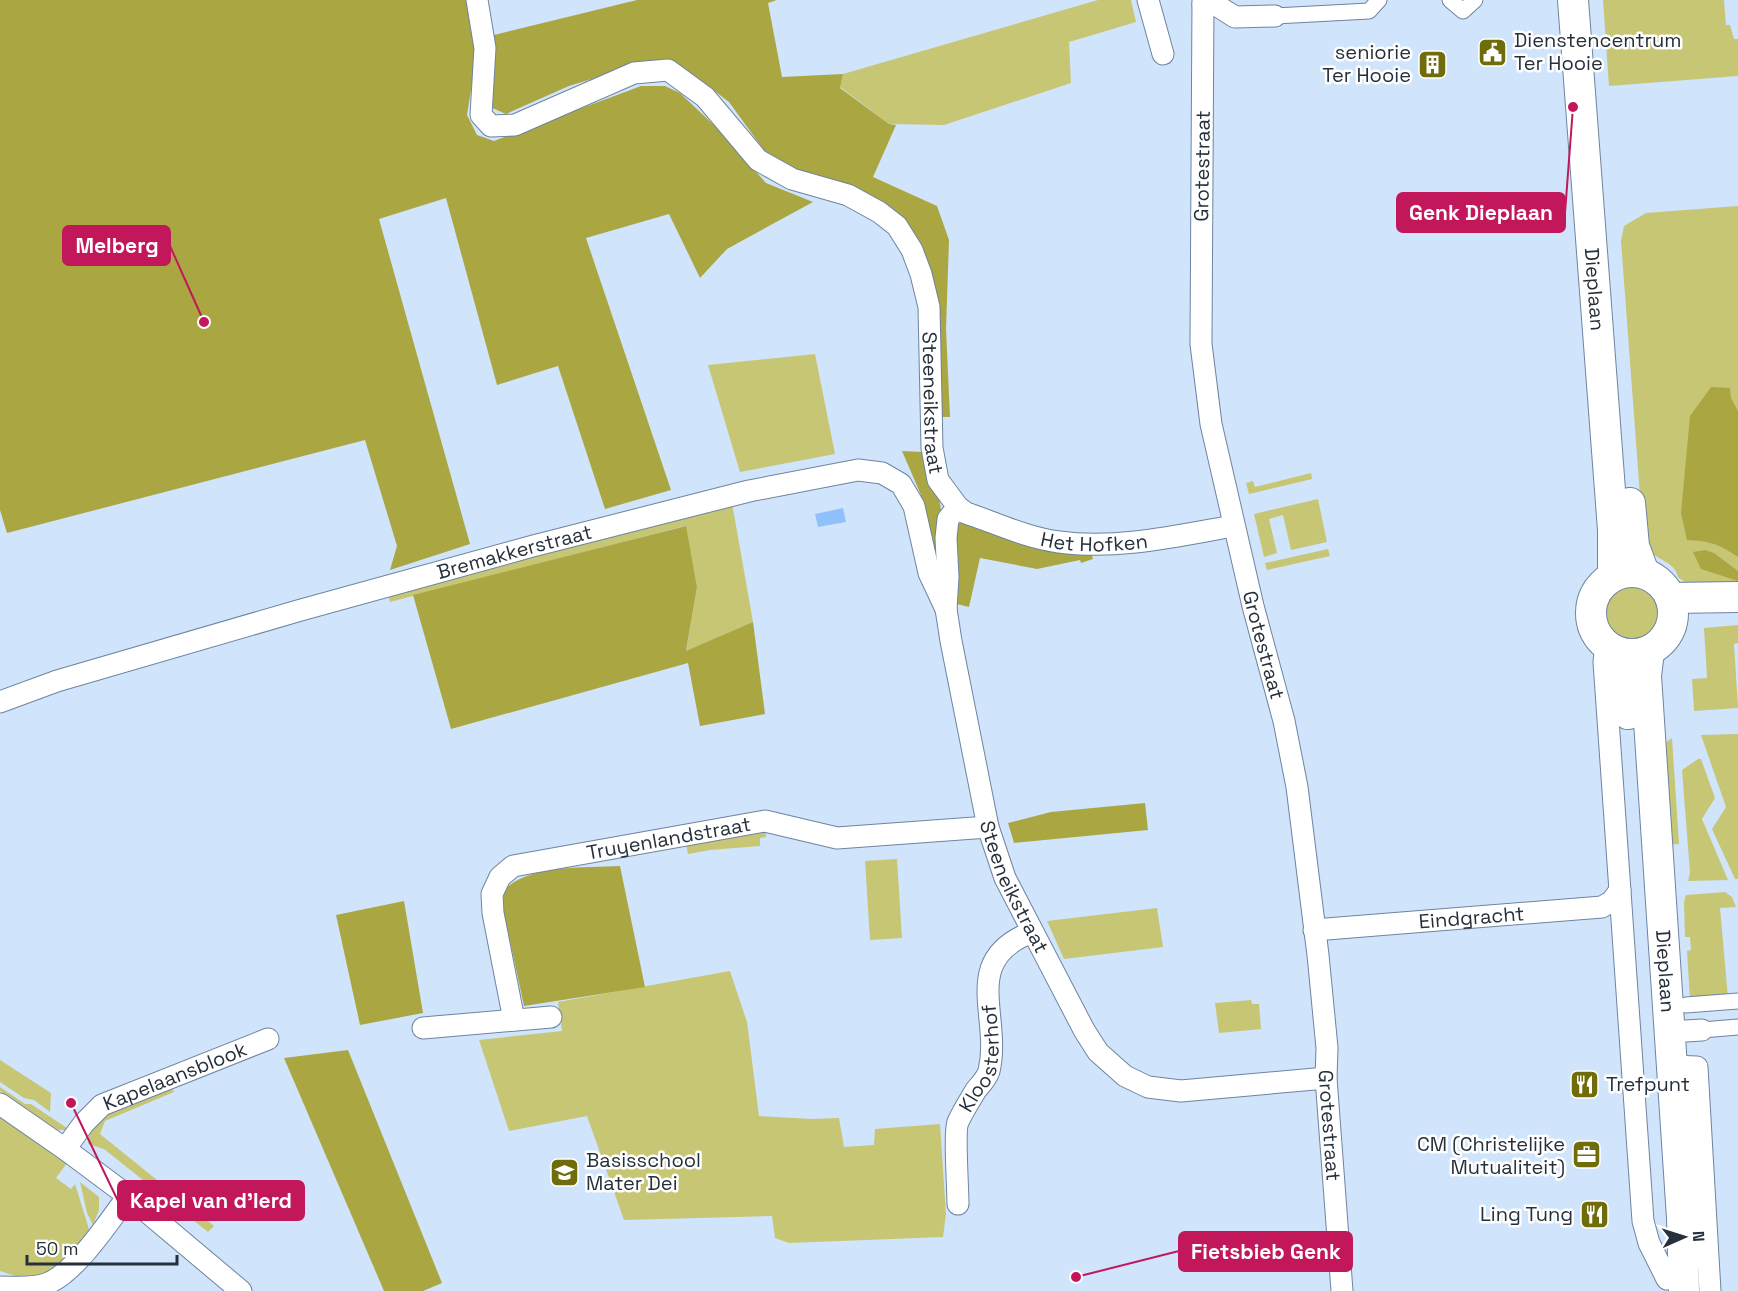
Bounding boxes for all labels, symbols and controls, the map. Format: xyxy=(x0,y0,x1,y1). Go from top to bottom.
place label: Dienstencentrum Ter Hooie xyxy=(1514,27,1681,76)
public building icon: Dienstencentrum Ter Hooie xyxy=(1477,36,1509,68)
place label: seniorie Ter Hooie xyxy=(1322,39,1411,88)
building icon: seniorie Ter Hooie xyxy=(1416,48,1448,80)
street label: Grotestraat xyxy=(1188,110,1216,222)
callout: Genk Dieplaan xyxy=(1397,193,1565,232)
text: Genk Dieplaan xyxy=(1409,199,1553,226)
callout: Melberg xyxy=(63,226,170,265)
text: Melberg xyxy=(75,232,159,259)
street label: Dieplaan xyxy=(1579,247,1611,332)
street label: Steeneikstraat xyxy=(917,331,950,476)
street label: Bremakkerstraat xyxy=(434,519,595,585)
street label: Het Hofken xyxy=(1038,526,1149,557)
street label: Grotestraat xyxy=(1237,588,1291,702)
street label: Truyenlandstraat xyxy=(585,811,753,866)
street label: Steeneikstraat xyxy=(974,818,1055,957)
street label: Eindgracht xyxy=(1418,900,1525,935)
street label: Dieplaan xyxy=(1650,929,1681,1013)
street label: Kloosterhof xyxy=(953,1003,1005,1117)
street label: Kapelaansblook xyxy=(99,1036,251,1116)
restaurant icon: Trefpunt xyxy=(1569,1068,1601,1100)
street label: Grotestraat xyxy=(1313,1069,1347,1182)
place label: Trefpunt xyxy=(1606,1071,1690,1097)
place label: CM (Christelijke Mutualiteit) xyxy=(1417,1131,1565,1180)
office icon: CM (Christelijke Mutualiteit) xyxy=(1570,1139,1602,1171)
place label: Basisschool Mater Dei xyxy=(586,1147,701,1196)
school or university icon: Basisschool Mater Dei xyxy=(549,1156,581,1188)
callout: Kapel van d'Ierd xyxy=(118,1181,304,1220)
text: Kapel van d'Ierd xyxy=(130,1187,292,1214)
restaurant icon: Ling Tung xyxy=(1578,1198,1610,1230)
place label: Ling Tung xyxy=(1480,1201,1573,1227)
north arrow xyxy=(1654,1207,1714,1267)
scale bar xyxy=(27,1228,177,1266)
text: N xyxy=(1688,1230,1709,1242)
callout: Fietsbieb Genk xyxy=(1179,1232,1352,1271)
text: 50 m xyxy=(36,1237,78,1260)
text: Fietsbieb Genk xyxy=(1191,1238,1341,1265)

